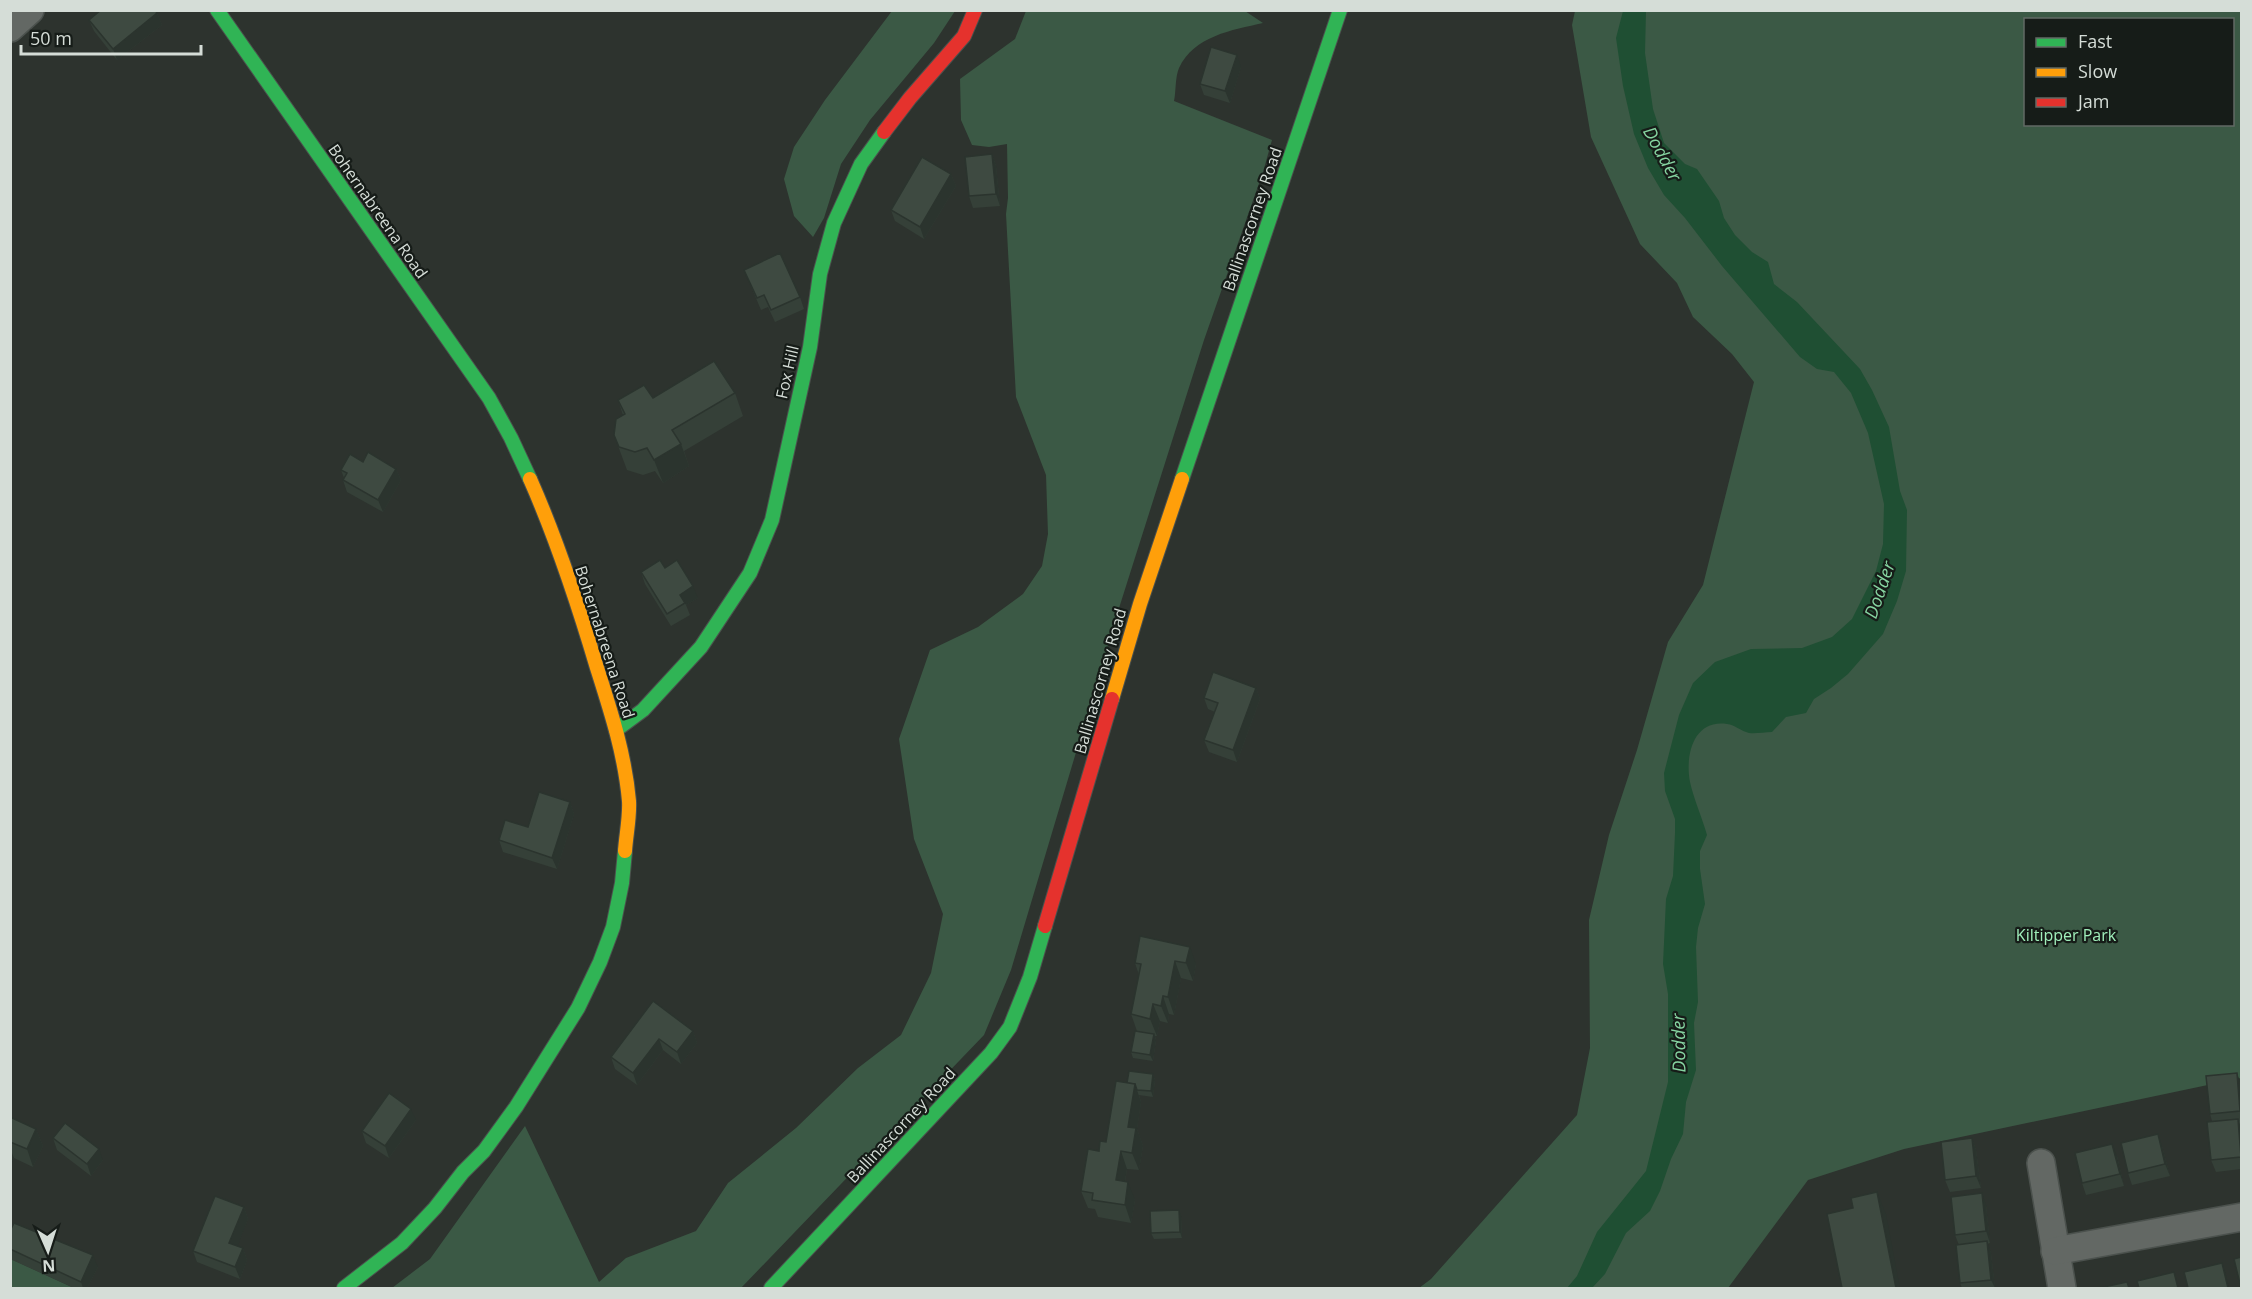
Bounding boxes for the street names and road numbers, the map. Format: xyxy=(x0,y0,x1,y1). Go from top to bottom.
street label: Bohernabreena Road xyxy=(323,139,433,283)
street label: Ballinascorney Road xyxy=(1217,144,1287,294)
street label: Fox Hill xyxy=(770,343,804,401)
street label: Bohernabreena Road xyxy=(570,563,640,721)
street label: Ballinascorney Road xyxy=(1069,606,1131,756)
street label: Ballinascorney Road xyxy=(842,1062,960,1188)

